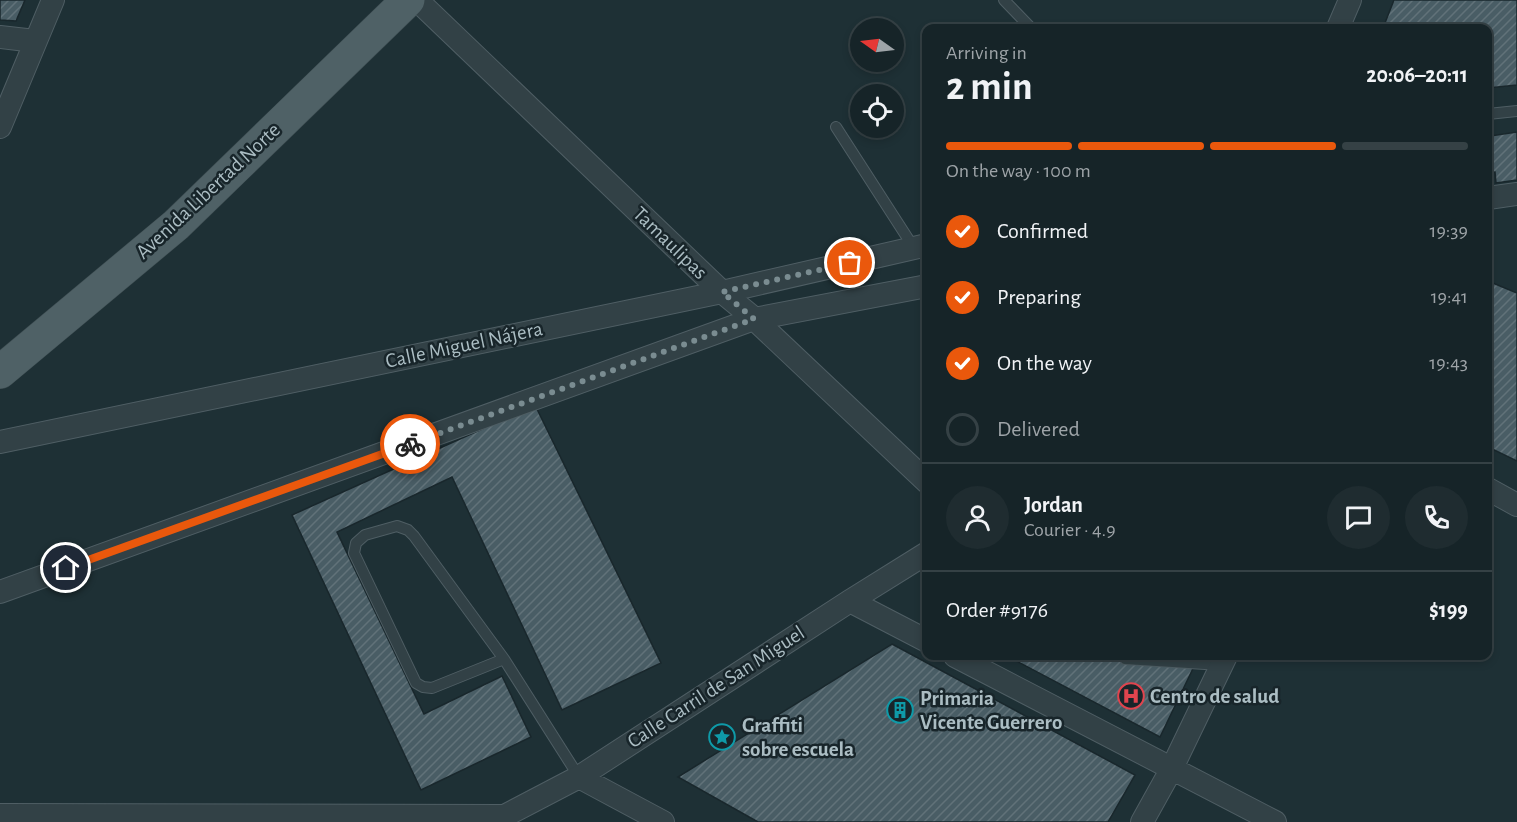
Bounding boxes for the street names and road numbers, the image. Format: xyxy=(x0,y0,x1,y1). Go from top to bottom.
street label: Avenida Libertad Norte xyxy=(132,119,284,263)
street label: Tamaulipas xyxy=(629,203,711,283)
street label: Calle Miguel Nájera xyxy=(383,318,545,372)
street label: Calle Carril de San Miguel xyxy=(624,622,808,752)

